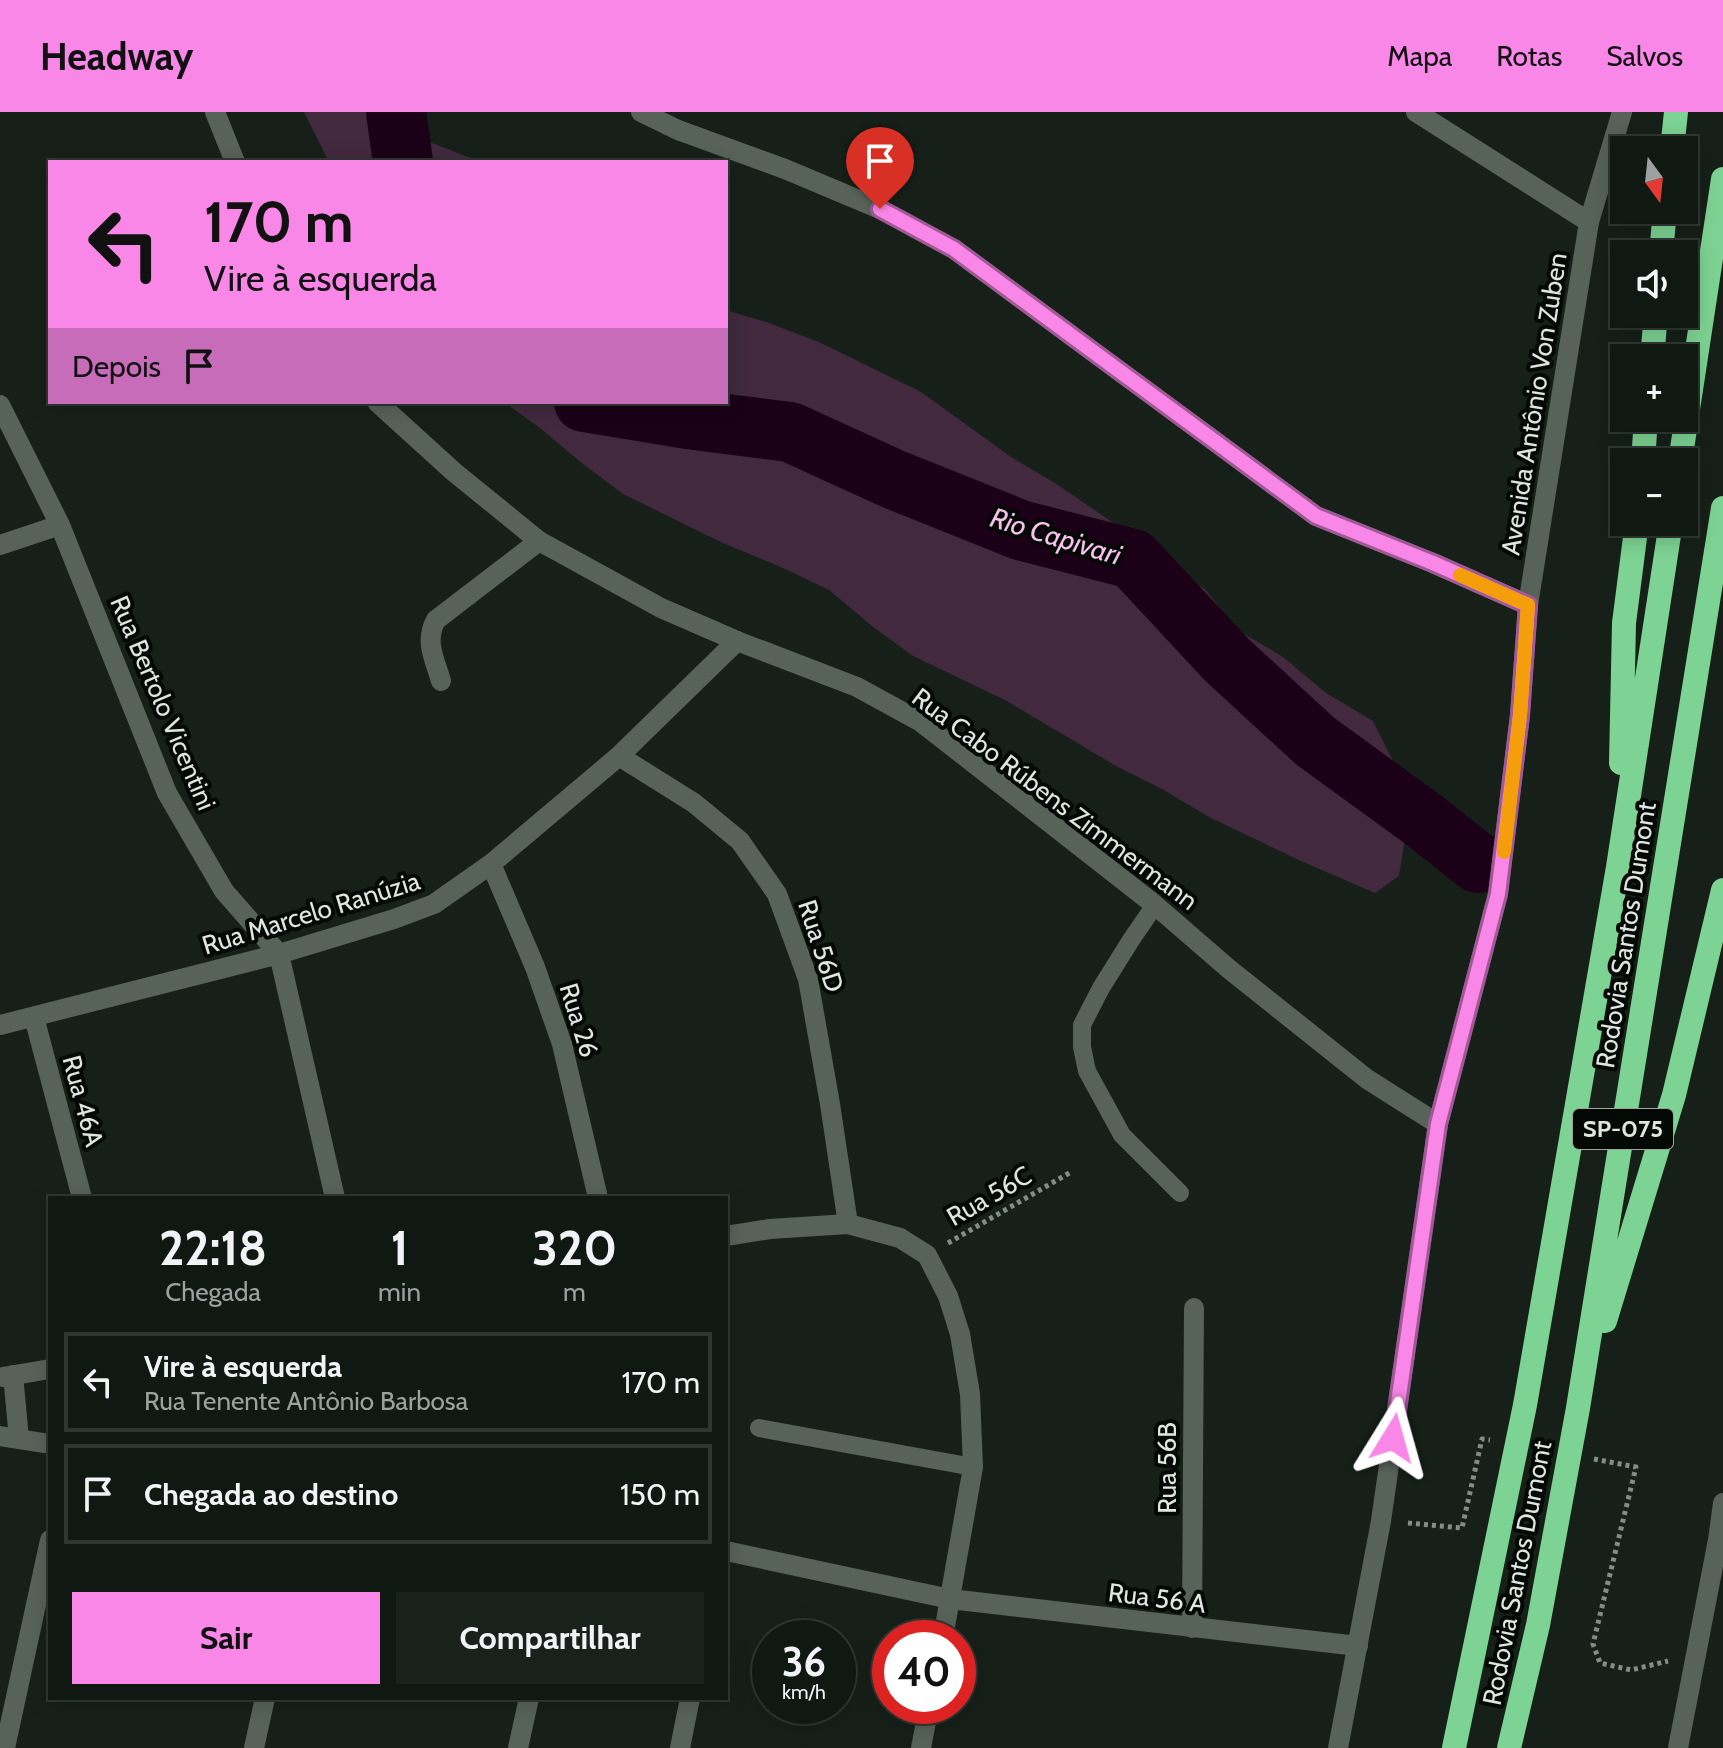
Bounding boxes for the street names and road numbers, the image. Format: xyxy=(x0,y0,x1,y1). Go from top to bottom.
street label: Avenida Antônio Von Zuben xyxy=(1494,251,1574,557)
street label: Rua Bertolo Vicentini xyxy=(103,591,223,815)
street label: Rua Cabo Rúbens Zimmermann xyxy=(906,681,1204,917)
street label: Rodovia Santos Dumont xyxy=(1589,800,1663,1070)
street label: Rua Marcelo Ranúzia xyxy=(198,864,424,961)
street label: Rua 56D xyxy=(791,896,851,996)
street label: Rua 26 xyxy=(553,979,605,1061)
street label: Rua 46A xyxy=(55,1052,111,1150)
road number: SP-075 xyxy=(1573,1109,1673,1149)
street label: Rua 56C xyxy=(941,1159,1037,1233)
street label: Rua 56B xyxy=(1151,1422,1183,1514)
street label: Rodovia Santos Dumont xyxy=(1476,1438,1558,1708)
street label: Rua 56 A xyxy=(1106,1576,1208,1620)

